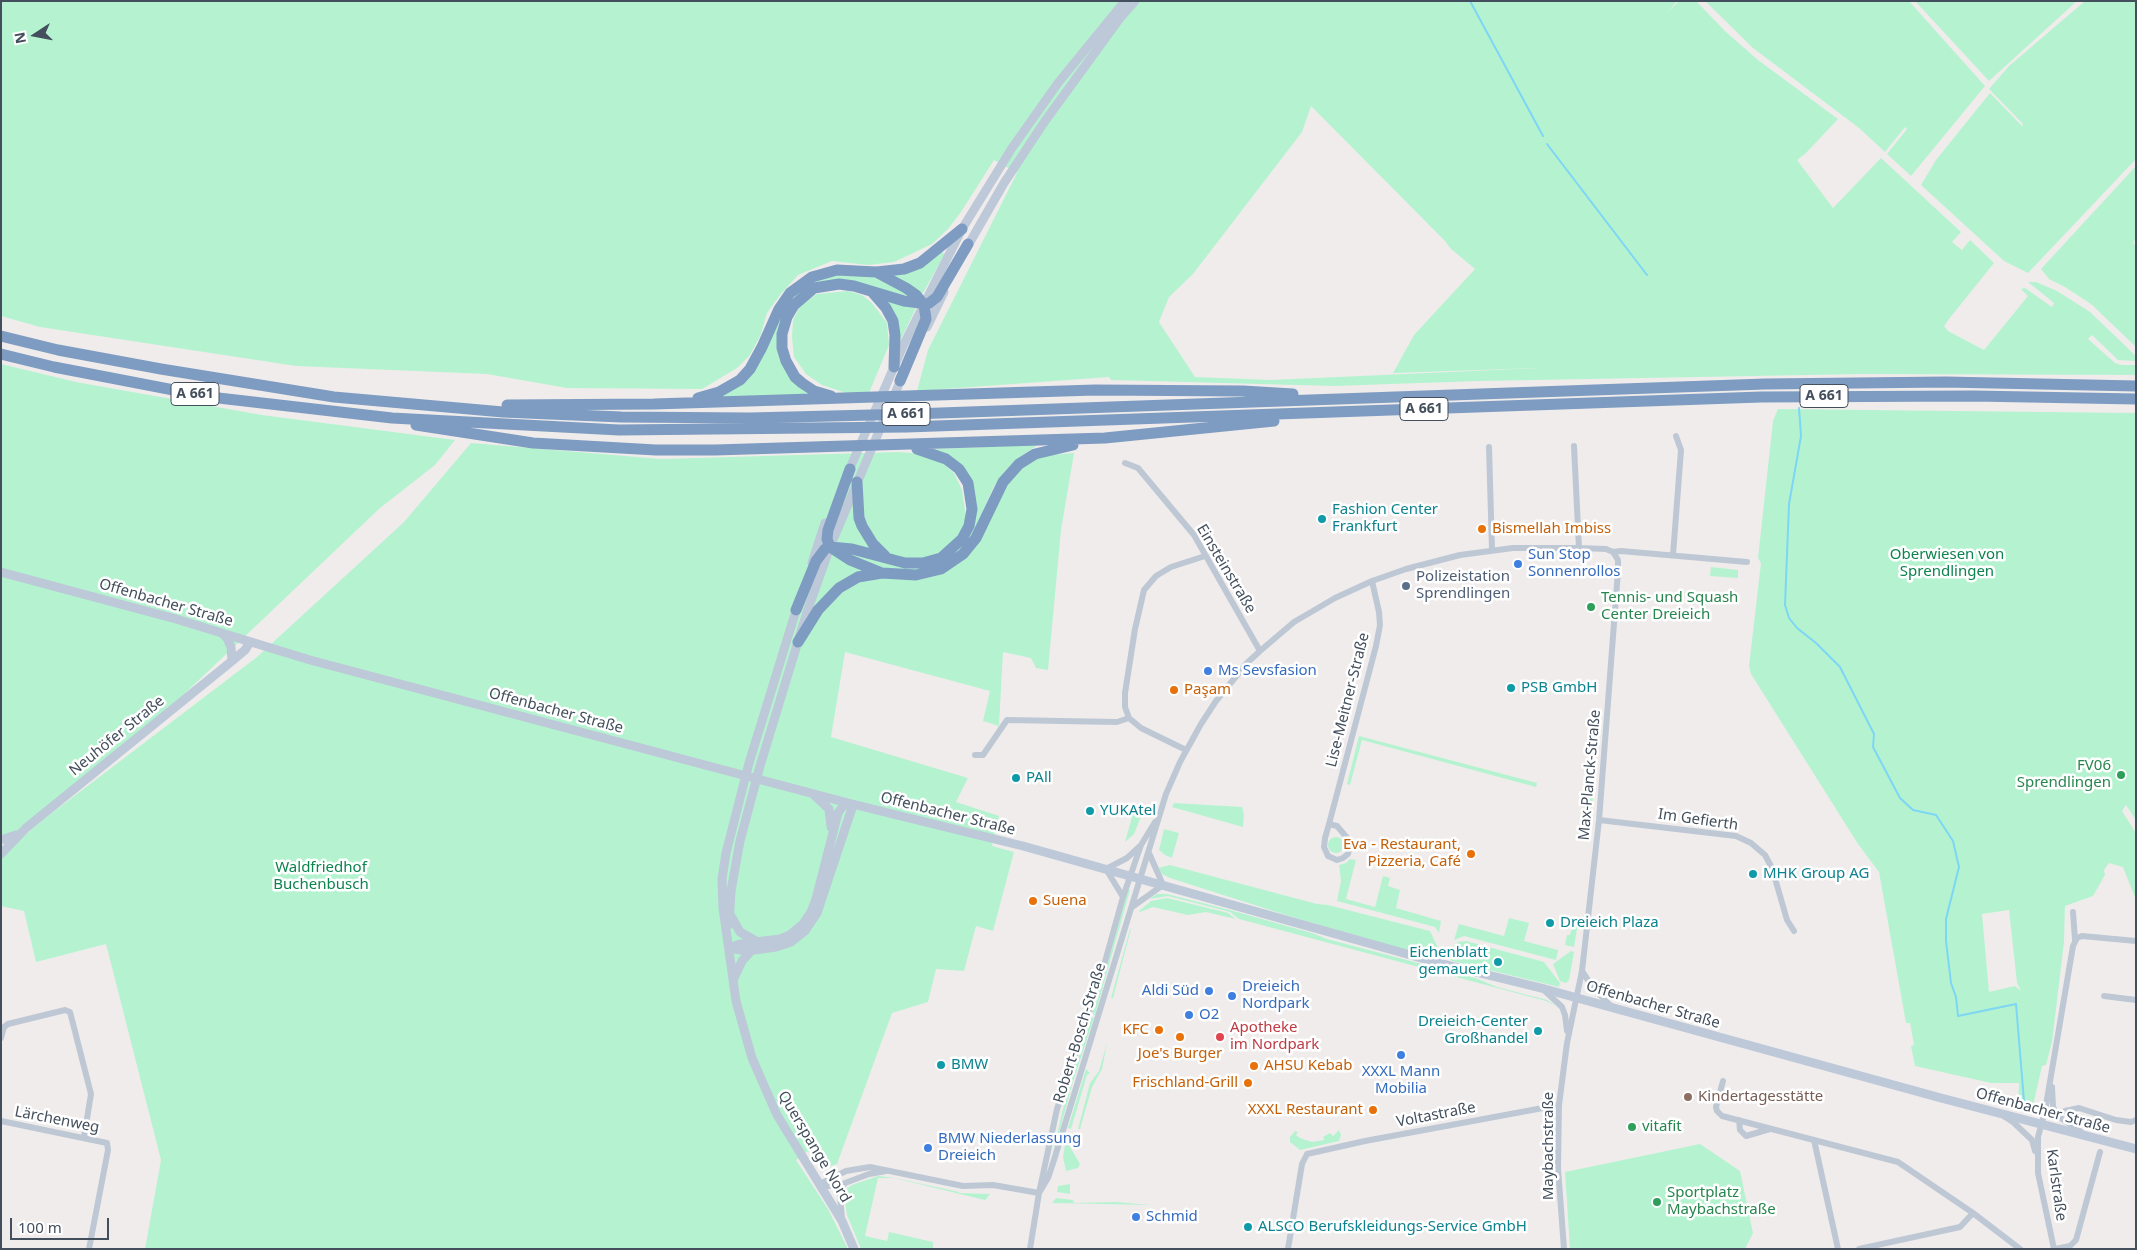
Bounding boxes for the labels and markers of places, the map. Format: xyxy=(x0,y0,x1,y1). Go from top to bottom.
place label: Fashion Center Frankfurt xyxy=(1332,501,1438,536)
marker: Fashion Center Frankfurt xyxy=(1316,513,1328,525)
place label: Bismellah Imbiss xyxy=(1492,520,1611,538)
marker: Bismellah Imbiss xyxy=(1476,523,1488,535)
place label: Sun Stop Sonnenrollos xyxy=(1528,546,1621,581)
marker: Sun Stop Sonnenrollos xyxy=(1512,558,1524,570)
place label: Polizeistation Sprendlingen xyxy=(1416,568,1510,603)
marker: Polizeistation Sprendlingen xyxy=(1400,580,1412,592)
place label: Tennis- und Squash Center Dreieich xyxy=(1601,589,1738,624)
marker: Tennis- und Squash Center Dreieich xyxy=(1585,601,1597,613)
place label: Ms Sevsfasion xyxy=(1218,662,1317,680)
marker: Ms Sevsfasion xyxy=(1202,665,1214,677)
place label: PSB GmbH xyxy=(1521,679,1597,697)
place label: Paşam xyxy=(1184,681,1231,699)
marker: PSB GmbH xyxy=(1505,682,1517,694)
marker: Paşam xyxy=(1168,684,1180,696)
place label: FV06 Sprendlingen xyxy=(2017,757,2111,792)
place label: PAll xyxy=(1026,769,1052,787)
marker: FV06 Sprendlingen xyxy=(2115,769,2127,781)
marker: PAll xyxy=(1010,772,1022,784)
place label: YUKAtel xyxy=(1100,802,1156,820)
marker: YUKAtel xyxy=(1084,805,1096,817)
place label: Eva - Restaurant, Pizzeria, Café xyxy=(1343,836,1461,871)
marker: Eva - Restaurant, Pizzeria, Café xyxy=(1465,848,1477,860)
place label: MHK Group AG xyxy=(1763,865,1869,883)
marker: MHK Group AG xyxy=(1747,868,1759,880)
place label: Suena xyxy=(1043,892,1087,910)
marker: Suena xyxy=(1027,895,1039,907)
place label: Dreieich Plaza xyxy=(1560,914,1659,932)
marker: Dreieich Plaza xyxy=(1544,917,1556,929)
place label: Eichenblatt gemauert xyxy=(1409,944,1488,979)
marker: Eichenblatt gemauert xyxy=(1492,956,1504,968)
place label: Dreieich Nordpark xyxy=(1242,978,1309,1013)
place label: Aldi Süd xyxy=(1142,982,1199,1000)
marker: Aldi Süd xyxy=(1203,985,1215,997)
marker: Dreieich Nordpark xyxy=(1226,990,1238,1002)
place label: O2 xyxy=(1199,1006,1219,1024)
marker: O2 xyxy=(1183,1009,1195,1021)
place label: Dreieich-Center Großhandel xyxy=(1418,1013,1528,1048)
place label: Apotheke im Nordpark xyxy=(1230,1019,1319,1054)
place label: KFC xyxy=(1122,1021,1149,1039)
marker: KFC xyxy=(1153,1024,1165,1036)
marker: Dreieich-Center Großhandel xyxy=(1532,1025,1544,1037)
marker: Joe's Burger xyxy=(1174,1031,1186,1043)
marker: Apotheke im Nordpark xyxy=(1214,1031,1226,1043)
place label: Joe's Burger xyxy=(1138,1045,1222,1063)
marker: XXXL Mann Mobilia xyxy=(1395,1049,1407,1061)
place label: BMW xyxy=(951,1056,988,1074)
place label: AHSU Kebab xyxy=(1264,1057,1352,1075)
marker: BMW xyxy=(935,1059,947,1071)
marker: AHSU Kebab xyxy=(1248,1060,1260,1072)
place label: XXXL Mann Mobilia xyxy=(1362,1063,1440,1098)
place label: Frischland-Grill xyxy=(1132,1074,1238,1092)
marker: Frischland-Grill xyxy=(1242,1077,1254,1089)
place label: Kindertagesstätte xyxy=(1698,1088,1823,1106)
marker: Kindertagesstätte xyxy=(1682,1091,1694,1103)
place label: XXXL Restaurant xyxy=(1248,1101,1363,1119)
marker: XXXL Restaurant xyxy=(1367,1104,1379,1116)
place label: vitafit xyxy=(1642,1118,1682,1136)
marker: vitafit xyxy=(1626,1121,1638,1133)
place label: BMW Niederlassung Dreieich xyxy=(938,1130,1081,1165)
marker: BMW Niederlassung Dreieich xyxy=(922,1142,934,1154)
place label: Sportplatz Maybachstraße xyxy=(1667,1184,1776,1219)
marker: Sportplatz Maybachstraße xyxy=(1651,1196,1663,1208)
place label: Schmid xyxy=(1146,1208,1198,1226)
marker: Schmid xyxy=(1130,1211,1142,1223)
place label: ALSCO Berufskleidungs-Service GmbH xyxy=(1258,1218,1527,1236)
marker: ALSCO Berufskleidungs-Service GmbH xyxy=(1242,1221,1254,1233)

